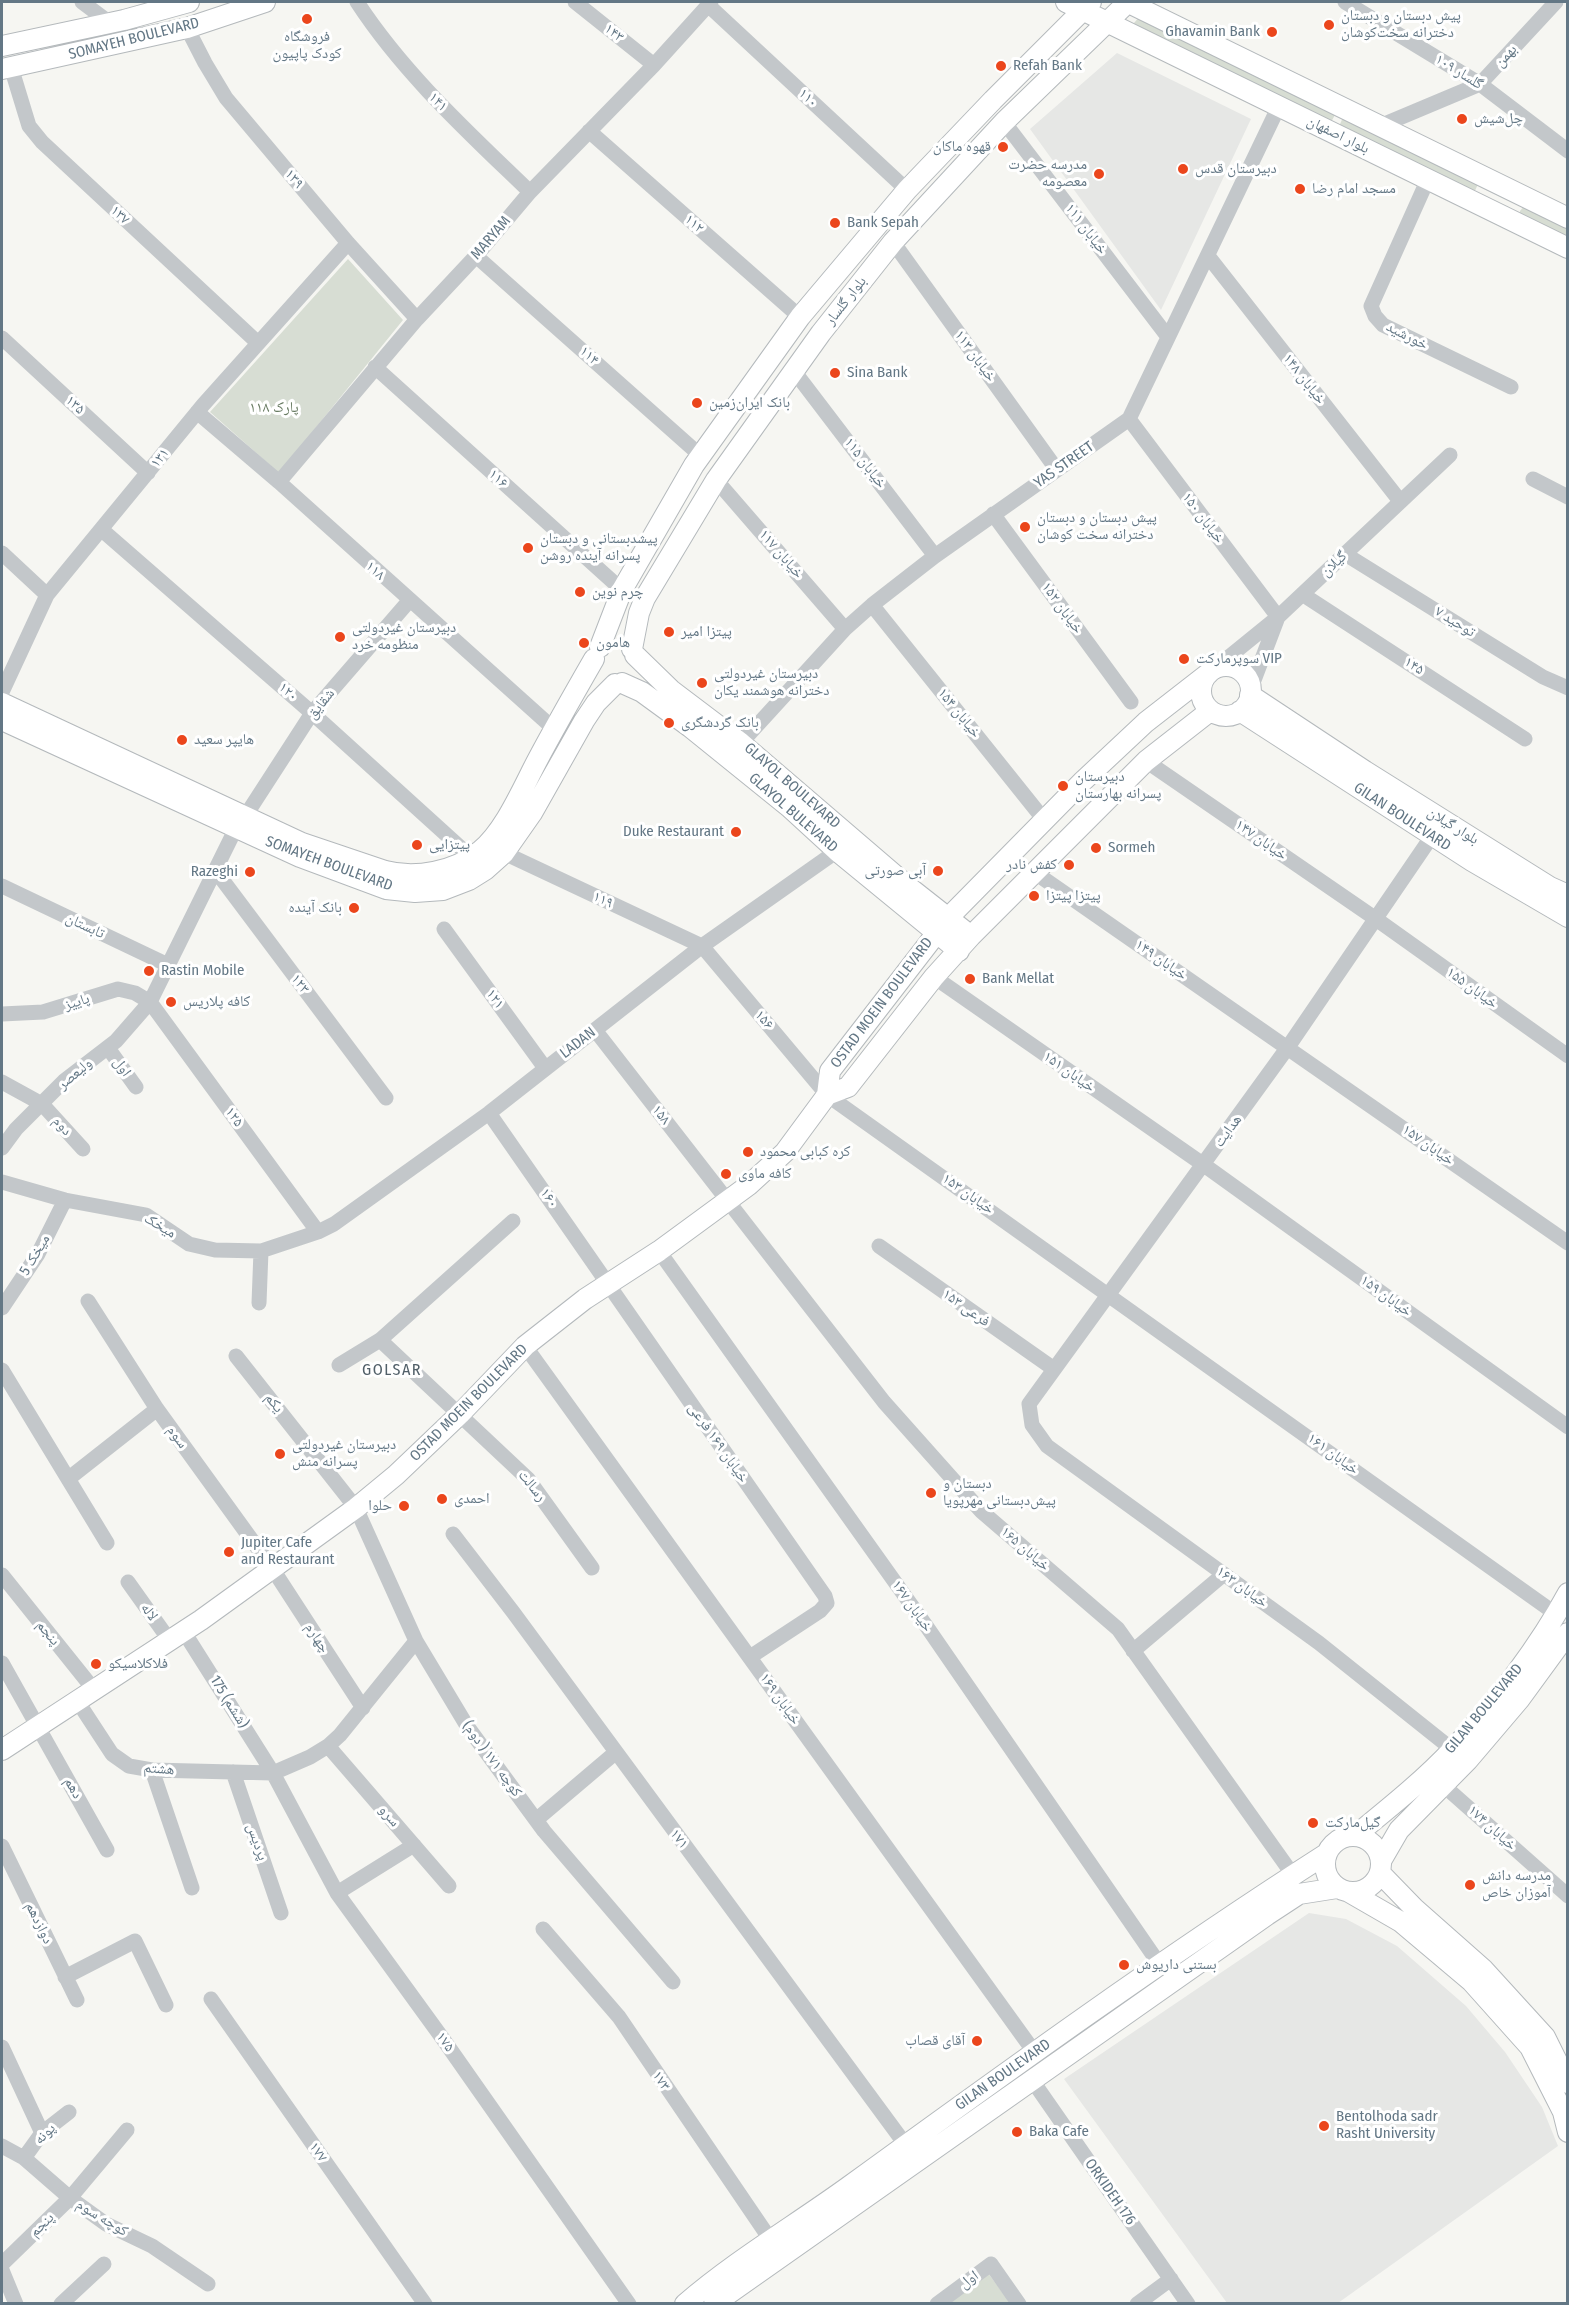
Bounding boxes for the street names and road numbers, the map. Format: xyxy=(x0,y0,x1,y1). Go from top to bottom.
street label: SOMAYEH BOULEVARD xyxy=(67,14,201,64)
street label: ۱۴۳ xyxy=(600,20,628,46)
street label: بهمن xyxy=(1491,41,1521,71)
street label: گلسار ۱۰۹ xyxy=(1432,50,1486,94)
street label: ۱۱۰ xyxy=(794,85,822,111)
street label: ۱۴۱ xyxy=(425,88,451,116)
street label: بلوار اصفهان xyxy=(1304,112,1372,158)
street label: ۱۳۹ xyxy=(281,165,307,193)
street label: خیابان ۱۱۱ xyxy=(1061,200,1111,258)
street label: ۱۳۷ xyxy=(106,202,134,228)
street label: ۱۱۲ xyxy=(680,211,708,237)
street label: MARYAM xyxy=(467,213,515,263)
street label: بلوار گلسار xyxy=(821,273,871,329)
street label: خورشید xyxy=(1383,318,1431,354)
street label: خیابان ۱۱۳ xyxy=(950,327,1000,385)
street label: ۱۱۴ xyxy=(575,343,603,369)
street label: خیابان ۱۴۸ xyxy=(1279,350,1329,408)
street label: ۱۳۵ xyxy=(61,392,89,418)
street label: خیابان ۱۱۵ xyxy=(840,434,890,492)
street label: YAS STREET xyxy=(1031,438,1097,492)
street label: ۱۳۱ xyxy=(147,444,173,472)
street label: ۱۱۶ xyxy=(484,466,512,492)
street label: خیابان ۱۵۰ xyxy=(1178,489,1228,547)
street label: خیابان ۱۱۷ xyxy=(755,526,807,582)
street label: گیلان xyxy=(1317,547,1351,581)
street label: ۱۱۸ xyxy=(361,558,389,584)
street label: خیابان ۱۵۲ xyxy=(1037,579,1087,637)
street label: توحید ۷ xyxy=(1431,603,1479,641)
street label: ۱۴۵ xyxy=(1401,653,1427,679)
street label: ۱۲۰ xyxy=(274,679,302,705)
street label: خیابان ۱۵۴ xyxy=(933,684,985,742)
street label: شقایق xyxy=(303,685,339,723)
street label: GLAYOL BOULEVARD xyxy=(740,739,844,833)
street label: GLAYOL BULEVARD xyxy=(745,770,841,856)
street label: GILAN BOULEVARD xyxy=(1350,779,1454,855)
street label: بلوار گیلان xyxy=(1424,803,1482,849)
street label: خیابان ۱۴۷ xyxy=(1232,816,1290,864)
street label: SOMAYEH BOULEVARD xyxy=(263,833,395,895)
street label: ۱۱۹ xyxy=(590,888,616,912)
street label: تابستان xyxy=(63,909,107,943)
street label: OSTAD MOEIN BOULEVARD xyxy=(827,934,937,1072)
street label: خیابان ۱۴۹ xyxy=(1132,936,1190,984)
street label: خیابان ۱۵۵ xyxy=(1443,963,1501,1013)
street label: ۱۲۳ xyxy=(287,971,313,997)
street label: ۱۲۱ xyxy=(482,986,508,1012)
street label: پاییز xyxy=(62,990,92,1014)
street label: ۱۵۶ xyxy=(751,1006,777,1034)
street label: LADAN xyxy=(557,1024,599,1062)
street label: خیابان ۱۵۱ xyxy=(1040,1048,1098,1096)
street label: ولیعصر xyxy=(54,1054,96,1094)
street label: اول xyxy=(109,1054,135,1080)
street label: ۱۵۸ xyxy=(648,1101,674,1129)
street label: ۱۲۵ xyxy=(221,1104,247,1130)
street label: هدایت xyxy=(1210,1111,1246,1151)
street label: دوم xyxy=(48,1112,76,1140)
street label: خیابان ۱۵۷ xyxy=(1399,1121,1457,1169)
street label: خیابان ۱۵۳ xyxy=(939,1170,997,1218)
street label: ۱۶۰ xyxy=(536,1185,562,1211)
street label: میخک xyxy=(141,1210,179,1242)
street label: میخک 5 xyxy=(16,1231,54,1279)
street label: خیابان ۱۵۹ xyxy=(1357,1271,1415,1321)
street label: ۱۵۳ فرعی xyxy=(939,1285,993,1331)
street label: OSTAD MOEIN BOULEVARD xyxy=(407,1341,531,1465)
street label: یکم xyxy=(261,1390,287,1416)
street label: خیابان ۱۶۹ فرعی xyxy=(684,1400,752,1486)
street label: سوم xyxy=(163,1422,191,1452)
street label: خیابان ۱۶۱ xyxy=(1304,1429,1362,1479)
street label: رسالت xyxy=(514,1467,550,1505)
street label: خیابان ۱۶۵ xyxy=(997,1523,1053,1575)
street label: خیابان ۱۶۳ xyxy=(1213,1562,1271,1612)
street label: خیابان ۱۶۷ xyxy=(888,1577,936,1635)
street label: لاله xyxy=(137,1600,161,1624)
street label: پنجم xyxy=(32,1617,64,1649)
street label: چهارم xyxy=(301,1620,333,1656)
street label: GILAN BOULEVARD xyxy=(1441,1660,1527,1758)
street label: خیابان ۱۶۹ xyxy=(756,1670,804,1728)
street label: 175 (ششم) xyxy=(206,1672,252,1732)
street label: کوچه ۱۷۱ ( دوم) xyxy=(458,1717,526,1801)
street label: هشتم xyxy=(143,1759,175,1779)
street label: دهم xyxy=(60,1774,86,1802)
street label: سرو xyxy=(375,1801,403,1831)
street label: خیابان ۱۷۴ xyxy=(1464,1802,1520,1854)
street label: پردیس xyxy=(242,1821,272,1863)
street label: ۱۷۱ xyxy=(666,1826,692,1852)
street label: دوازدهم xyxy=(21,1899,57,1947)
street label: ۱۷۵ xyxy=(432,2029,458,2055)
street label: GILAN BOULEVARD xyxy=(952,2036,1054,2114)
street label: ۱۷۳ xyxy=(648,2068,674,2094)
street label: پونه xyxy=(30,2119,60,2149)
street label: ۱۷۷ xyxy=(305,2139,331,2165)
street label: ORKIDEH 176 xyxy=(1081,2155,1139,2229)
street label: کوچه سوم xyxy=(73,2196,131,2240)
street label: پنجم xyxy=(26,2209,58,2241)
street label: اول xyxy=(956,2267,982,2293)

